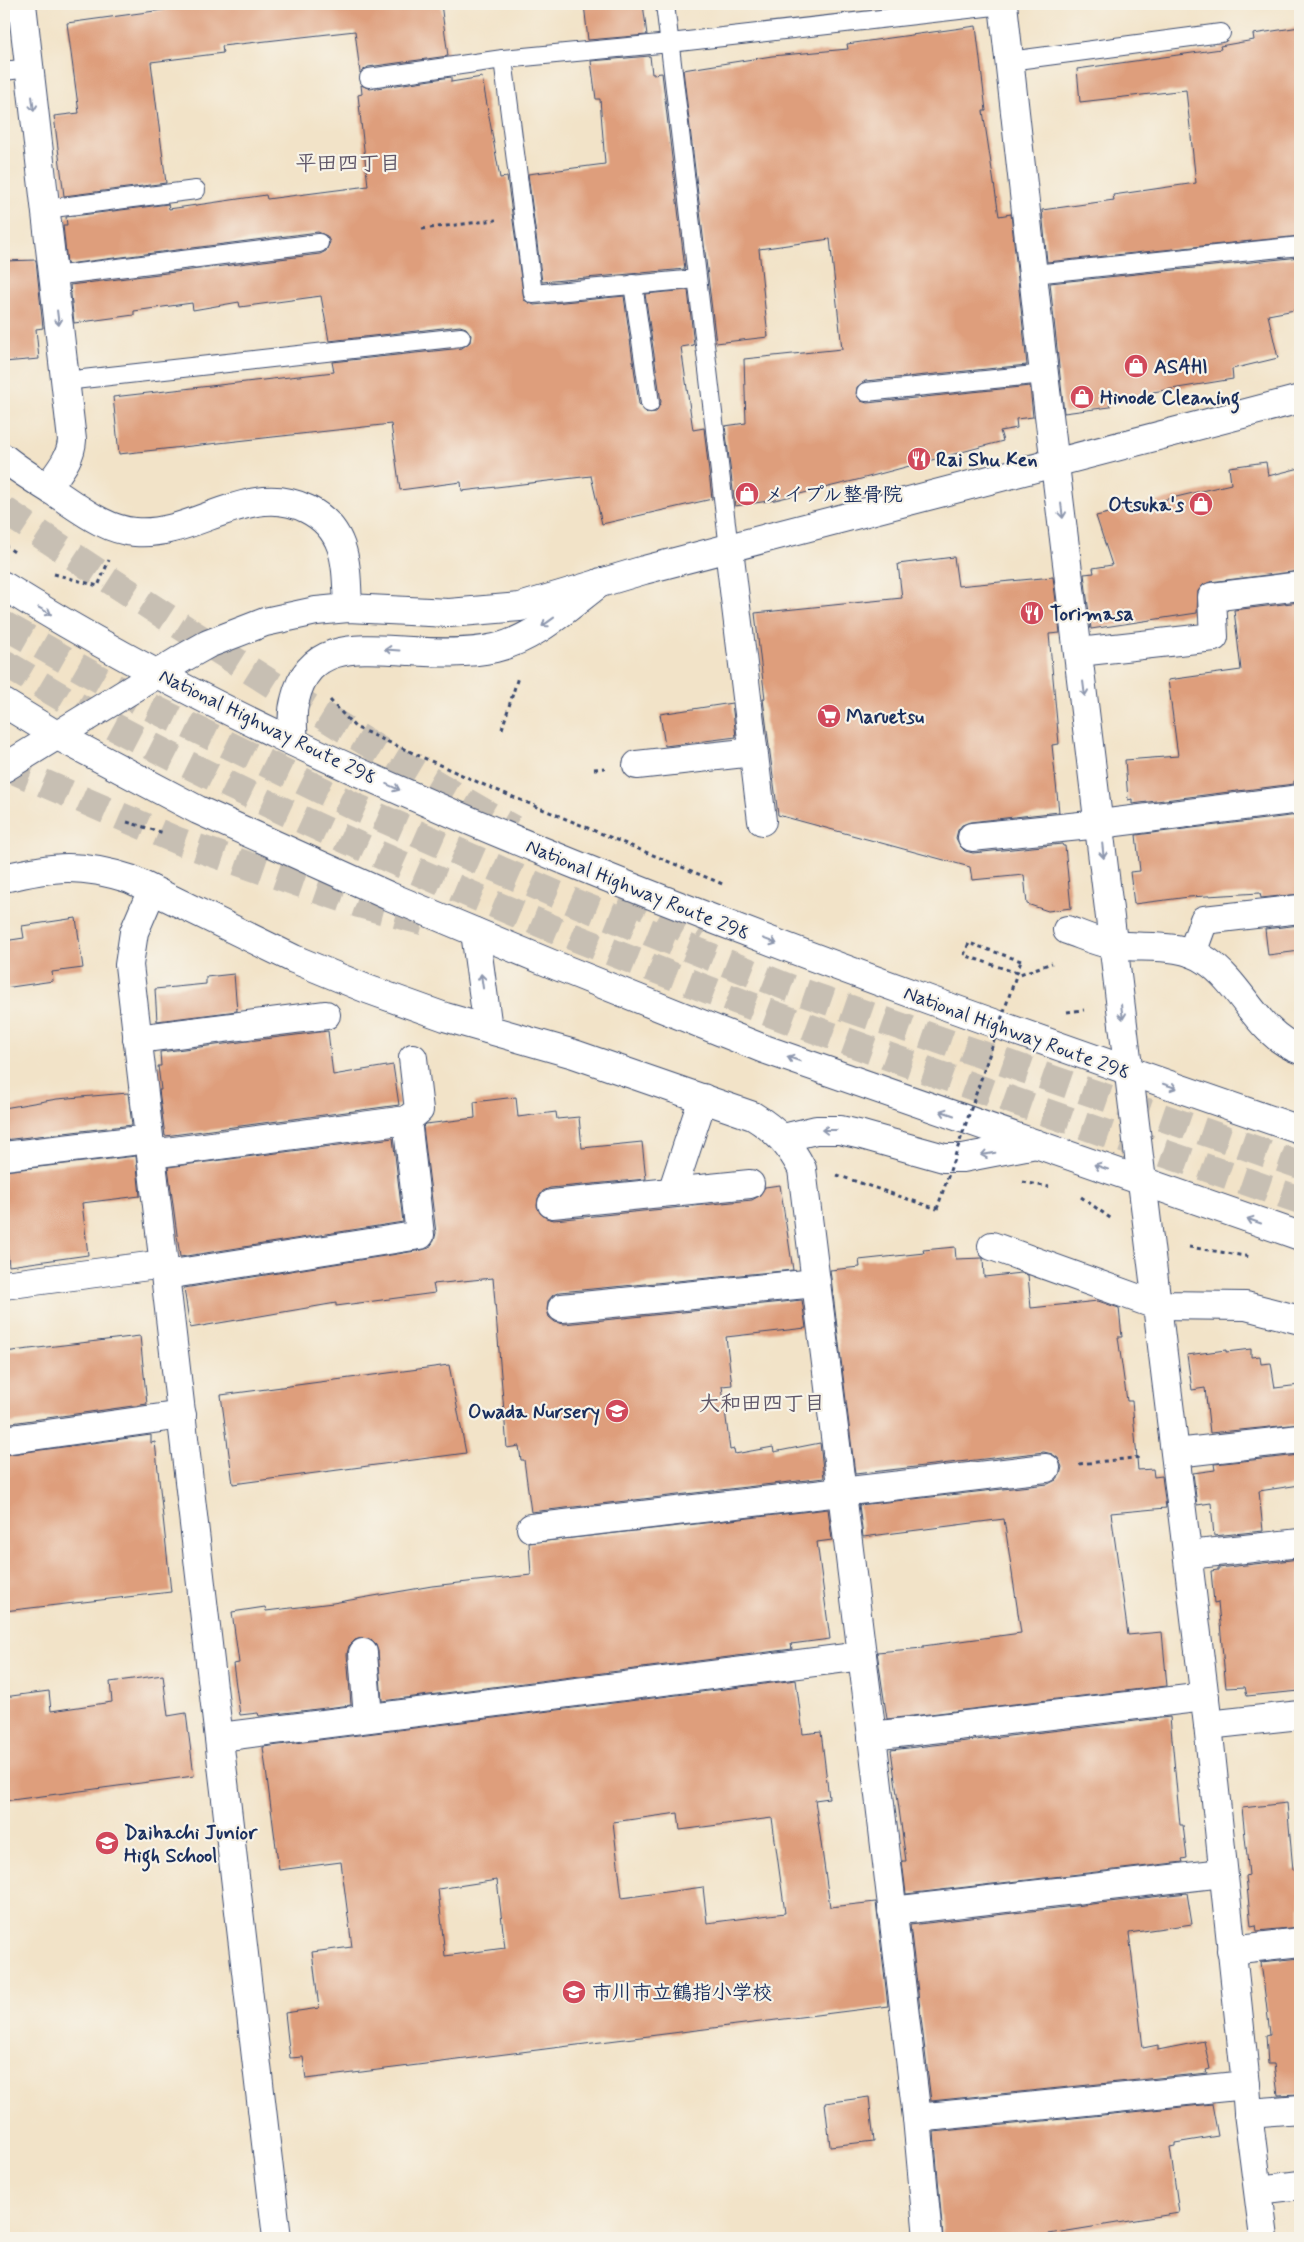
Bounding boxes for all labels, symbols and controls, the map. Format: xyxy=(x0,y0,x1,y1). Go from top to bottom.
one-way arrow xyxy=(28,96,38,112)
district label: 平田四丁目 xyxy=(296,150,401,178)
one-way arrow xyxy=(53,310,63,326)
shop icon: ASAHI xyxy=(1123,353,1149,379)
place label: ASAHI xyxy=(1154,354,1208,381)
shop icon: Hinode Cleaning xyxy=(1069,384,1095,410)
place label: Hinode Cleaning xyxy=(1100,385,1240,414)
restaurant icon: Rai Shu Ken xyxy=(906,446,932,472)
place label: Rai Shu Ken xyxy=(936,447,1037,474)
shop icon: メイプル整骨院 xyxy=(734,481,760,507)
place label: メイプル整骨院 xyxy=(764,482,903,509)
shop icon: Otsuka's xyxy=(1188,491,1214,517)
place label: Otsuka's xyxy=(1108,492,1184,519)
one-way arrow xyxy=(1057,502,1067,518)
restaurant icon: Torimasa xyxy=(1019,600,1045,626)
place label: Torimasa xyxy=(1050,601,1134,628)
one-way arrow xyxy=(38,606,53,616)
one-way arrow xyxy=(541,617,555,627)
one-way arrow xyxy=(384,645,400,655)
street label: National Highway Route 298 xyxy=(154,663,381,792)
one-way arrow xyxy=(1079,681,1089,697)
supermarket icon: Maruetsu xyxy=(816,703,842,729)
place label: Maruetsu xyxy=(846,704,924,731)
one-way arrow xyxy=(385,783,400,793)
street label: National Highway Route 298 xyxy=(522,833,753,948)
one-way arrow xyxy=(1098,842,1108,858)
one-way arrow xyxy=(762,937,777,946)
one-way arrow xyxy=(476,973,486,989)
street label: National Highway Route 298 xyxy=(900,980,1133,1087)
one-way arrow xyxy=(1117,1004,1127,1020)
one-way arrow xyxy=(787,1054,802,1063)
one-way arrow xyxy=(1162,1081,1178,1091)
one-way arrow xyxy=(940,1108,956,1117)
one-way arrow xyxy=(822,1125,838,1135)
one-way arrow xyxy=(980,1149,996,1159)
one-way arrow xyxy=(1093,1162,1109,1171)
one-way arrow xyxy=(1246,1215,1262,1225)
district label: 大和田四丁目 xyxy=(699,1390,825,1418)
school or university icon: Owada Nursery xyxy=(604,1398,630,1424)
place label: Owada Nursery xyxy=(468,1399,600,1426)
place label: Daihachi Junior High School xyxy=(124,1820,258,1872)
school or university icon: Daihachi Junior High School xyxy=(94,1830,120,1856)
school or university icon: 市川市立鶴指小学校 xyxy=(561,1979,587,2005)
place label: 市川市立鶴指小学校 xyxy=(592,1980,772,2007)

